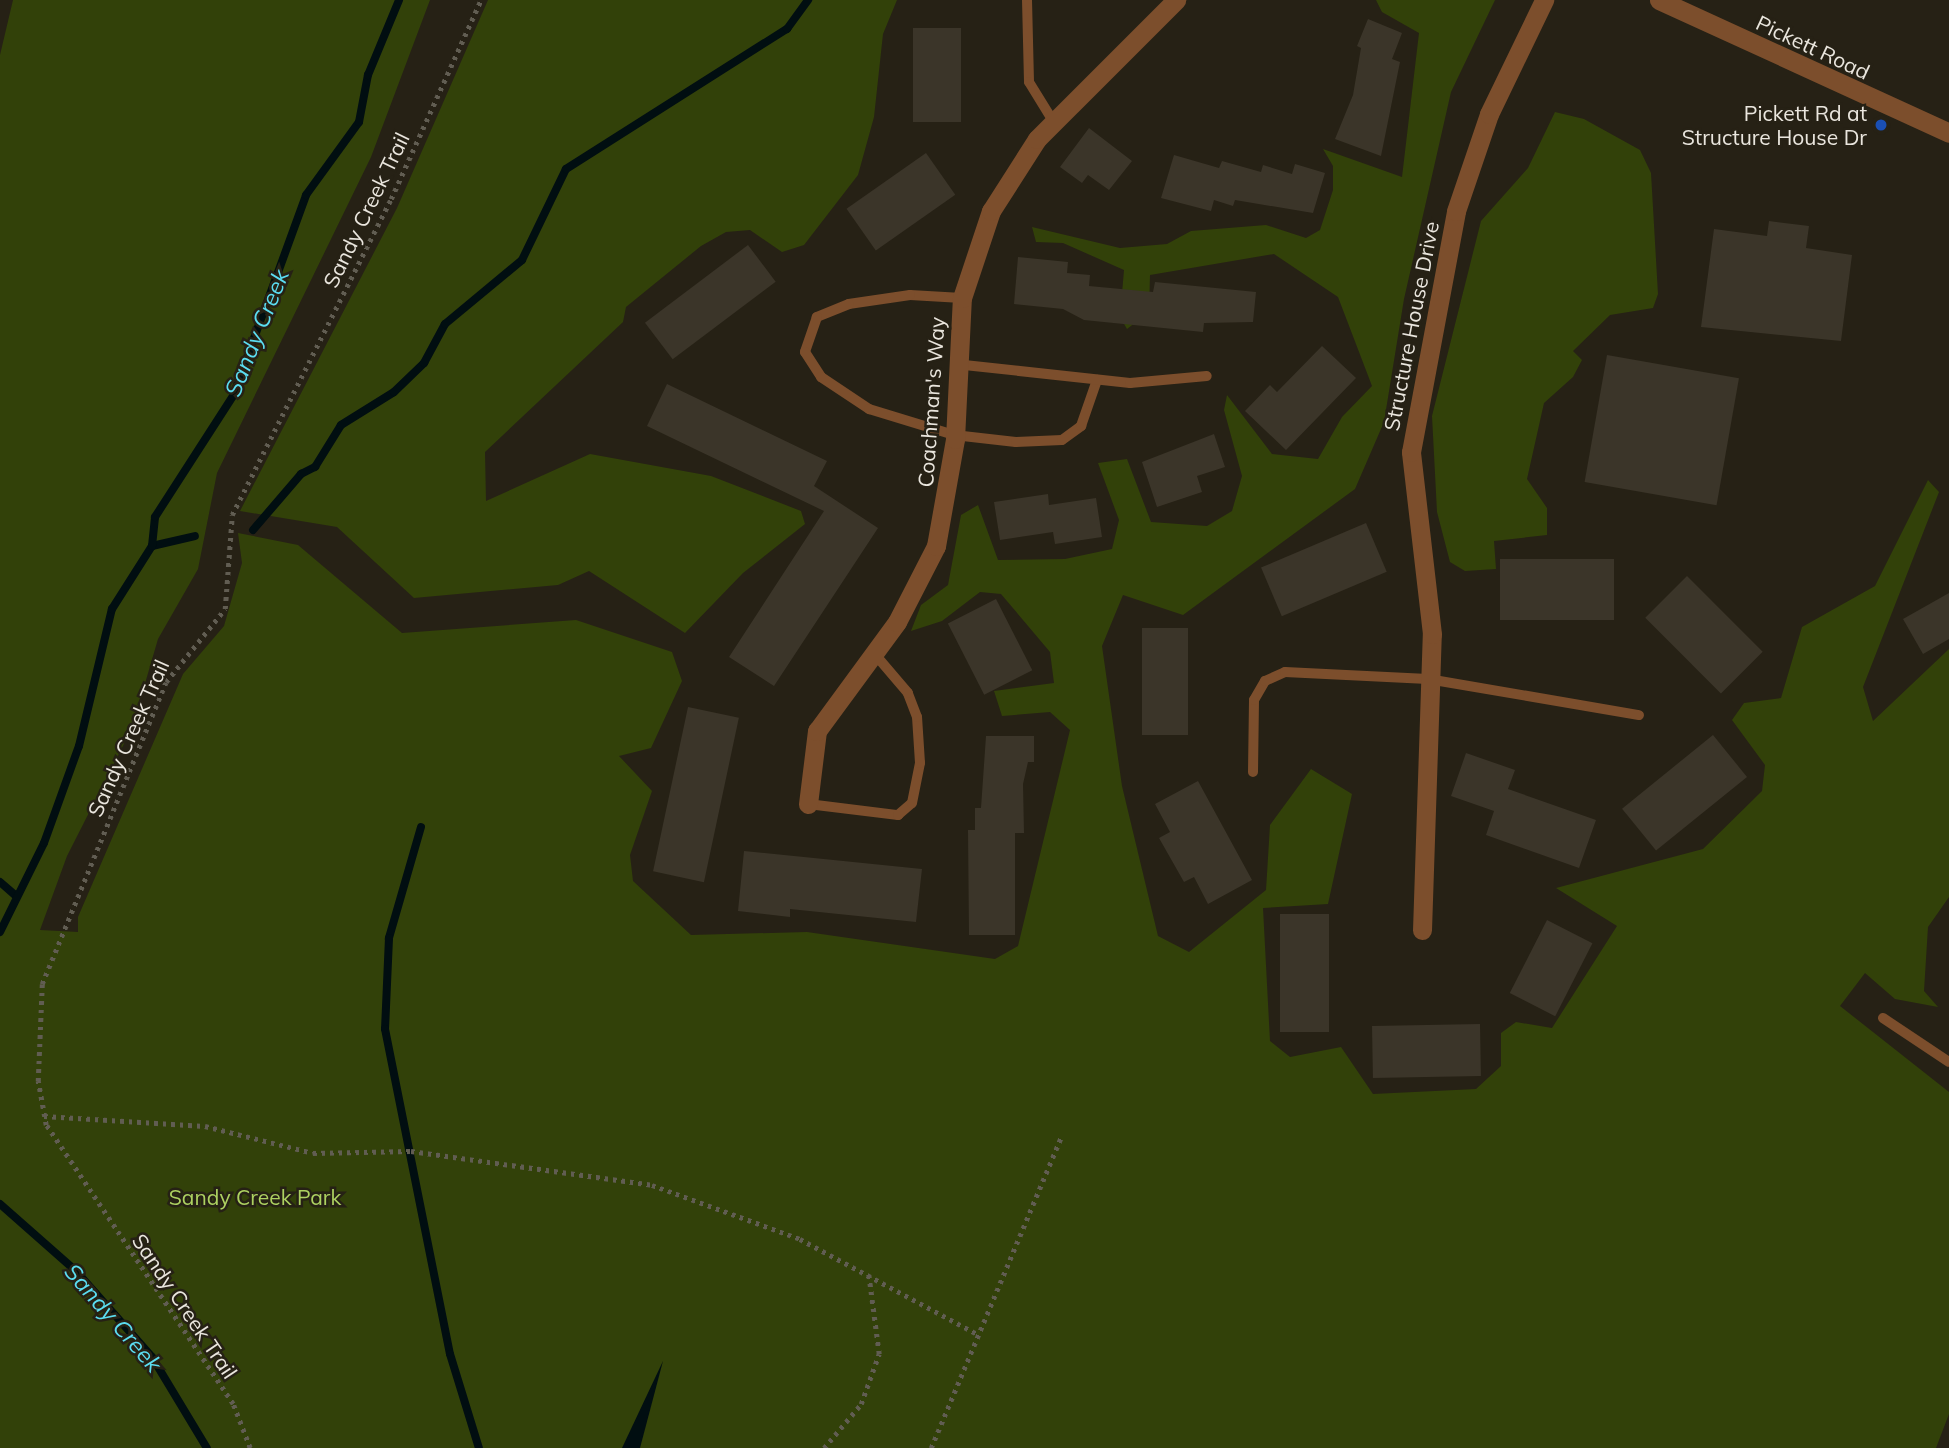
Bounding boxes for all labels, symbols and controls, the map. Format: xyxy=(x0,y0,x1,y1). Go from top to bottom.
street label: Pickett Road xyxy=(1752,10,1874,84)
place label: Pickett Rd at Structure House Dr xyxy=(1682,100,1867,150)
marker: Pickett Rd at Structure House Dr xyxy=(1873,117,1889,133)
street label: Sandy Creek Trail xyxy=(318,128,414,292)
street label: Structure House Drive xyxy=(1378,219,1444,433)
water label: Sandy Creek xyxy=(219,266,295,400)
street label: Coachman's Way xyxy=(912,316,950,488)
street label: Sandy Creek Trail xyxy=(82,655,174,821)
park label: Sandy Creek Park xyxy=(169,1184,341,1210)
street label: Sandy Creek Trail xyxy=(127,1229,243,1383)
water label: Sandy Creek xyxy=(58,1258,168,1378)

